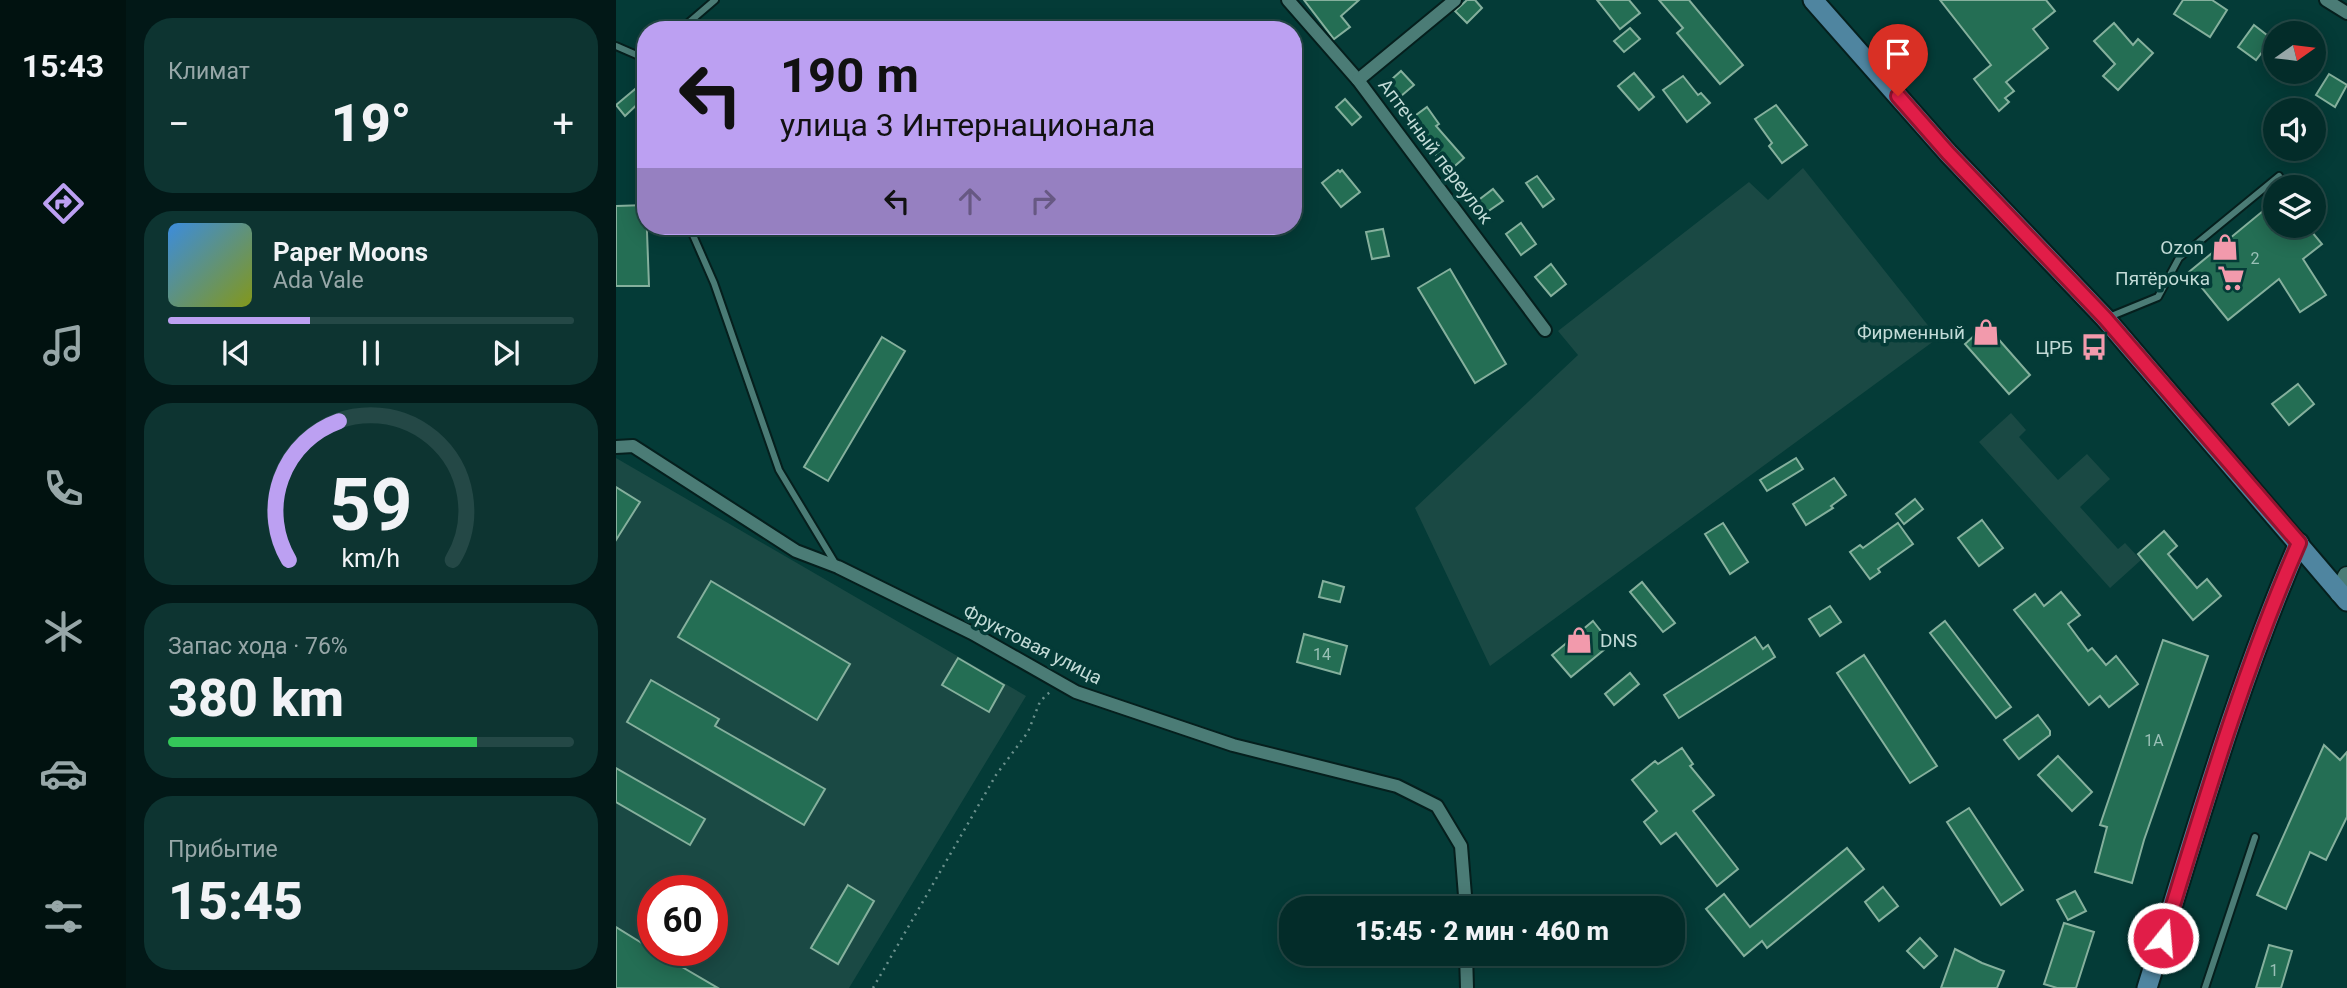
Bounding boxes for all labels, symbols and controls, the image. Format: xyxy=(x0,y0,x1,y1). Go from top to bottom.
north arrow xyxy=(2263,21,2326,84)
map controls xyxy=(2263,21,2326,238)
pin xyxy=(1868,24,1928,96)
icon: arrive xyxy=(1879,35,1917,73)
text: 15:43 xyxy=(22,47,104,85)
text: 190 m xyxy=(780,47,919,104)
icon: left xyxy=(665,49,756,140)
text: Климат xyxy=(168,58,250,85)
street label: Аптечный переулок xyxy=(1373,74,1498,229)
text: 19° xyxy=(331,93,411,154)
button: sound xyxy=(2263,98,2326,161)
text: − xyxy=(168,102,190,146)
text: + xyxy=(552,102,574,146)
text: улица 3 Интернационала xyxy=(780,106,1155,144)
button: layers xyxy=(2263,175,2326,238)
icon: directions xyxy=(39,179,88,228)
icon: left xyxy=(878,182,916,220)
icon: ahead xyxy=(951,182,989,220)
icon: right xyxy=(1024,182,1062,220)
shop icon: Ozon xyxy=(2210,232,2240,262)
place label: Ozon xyxy=(2160,236,2204,259)
text: Paper Moons xyxy=(273,237,428,267)
house number: 2 xyxy=(2251,249,2260,268)
supermarket icon: Пятёрочка xyxy=(2216,263,2246,293)
text: Ada Vale xyxy=(273,267,364,294)
place label: Пятёрочка xyxy=(2115,267,2210,290)
shop icon: Фирменный xyxy=(1971,317,2001,347)
icon: music xyxy=(39,321,88,370)
place label: Фирменный xyxy=(1857,321,1965,344)
bus stop icon: ЦРБ xyxy=(2079,332,2109,362)
icon: previous xyxy=(217,334,255,372)
icon: pause xyxy=(352,334,390,372)
icon: next xyxy=(487,334,525,372)
place label: ЦРБ xyxy=(2035,336,2073,359)
text: 59 xyxy=(329,462,413,548)
icon: phone xyxy=(39,464,88,513)
text: km/h xyxy=(342,544,400,573)
street label: Фруктовая улица xyxy=(960,600,1106,689)
icon: climate xyxy=(39,607,88,656)
shop icon: DNS xyxy=(1564,625,1594,655)
place label: DNS xyxy=(1600,629,1637,652)
text: Запас хода · 76% xyxy=(168,633,348,660)
house number: 14 xyxy=(1313,645,1331,664)
text: 380 km xyxy=(168,668,344,729)
house number: 1А xyxy=(2144,731,2164,750)
icon: car xyxy=(39,749,88,798)
text: Прибытие xyxy=(168,836,278,863)
text: 15:45 xyxy=(168,871,303,932)
speed limit sign: 60 xyxy=(637,875,728,966)
icon: filters xyxy=(39,892,88,941)
position arrow xyxy=(2126,901,2200,975)
text: 15:45 · 2 мин · 460 m xyxy=(1355,916,1609,946)
house number: 1 xyxy=(2270,961,2279,980)

